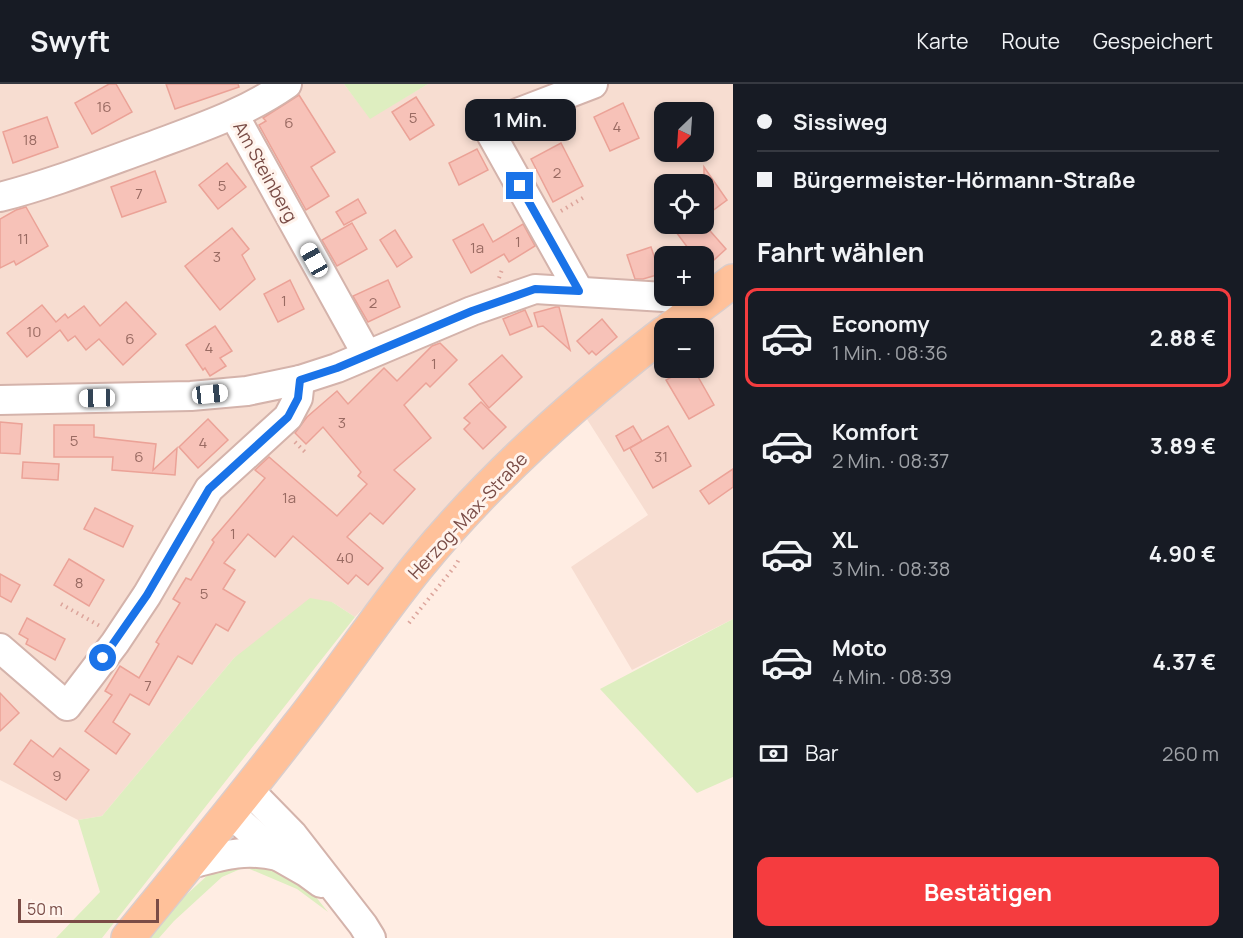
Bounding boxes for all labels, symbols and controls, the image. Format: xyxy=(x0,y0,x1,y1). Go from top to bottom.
text: Swyft xyxy=(30,22,110,60)
text: Karte xyxy=(917,27,969,55)
text: Route xyxy=(1002,27,1060,55)
text: Gespeichert xyxy=(1093,27,1213,55)
house number: 16 xyxy=(96,96,112,117)
callout: 1 Min. xyxy=(464,99,576,141)
north arrow xyxy=(654,102,714,162)
map controls xyxy=(654,102,714,378)
text: 1 Min. xyxy=(493,106,548,133)
house number: 5 xyxy=(409,107,417,128)
text: Sissiweg xyxy=(793,107,888,137)
house number: 6 xyxy=(284,112,294,133)
house number: 4 xyxy=(613,116,622,137)
street label: Am Steinberg xyxy=(228,117,303,226)
house number: 18 xyxy=(23,129,37,150)
house number: 2 xyxy=(553,162,561,183)
text: Bürgermeister-Hörmann-Straße xyxy=(793,165,1135,195)
route end xyxy=(506,172,533,199)
button: locate xyxy=(654,174,714,234)
house number: 5 xyxy=(218,175,226,196)
house number: 7 xyxy=(135,183,143,204)
house number: 11 xyxy=(17,228,29,249)
house number: 1 xyxy=(515,231,521,252)
text: Fahrt wählen xyxy=(757,233,925,270)
house number: 1a xyxy=(470,237,484,258)
car xyxy=(297,240,331,280)
house number: 3 xyxy=(213,246,221,267)
button: + xyxy=(654,246,714,306)
house number: 1 xyxy=(281,290,287,311)
house number: 2 xyxy=(369,292,377,313)
text: Economy xyxy=(832,309,930,339)
icon: car xyxy=(760,311,814,365)
button: − xyxy=(654,318,714,378)
house number: 10 xyxy=(27,321,42,342)
text: 2.88 € xyxy=(1150,323,1216,353)
house number: 6 xyxy=(125,328,135,349)
house number: 4 xyxy=(205,337,214,358)
text: 1 Min. · 08:36 xyxy=(832,339,948,366)
house number: 1 xyxy=(431,353,437,374)
car xyxy=(191,383,229,405)
car xyxy=(79,389,115,407)
house number: 3 xyxy=(338,412,346,433)
text: Komfort xyxy=(832,417,919,447)
icon: car xyxy=(760,419,814,473)
house number: 5 xyxy=(70,430,78,451)
text: 3.89 € xyxy=(1150,431,1216,461)
house number: 4 xyxy=(199,432,208,453)
house number: 6 xyxy=(134,446,144,467)
house number: 31 xyxy=(654,446,668,467)
street label: Herzog-Max-Straße xyxy=(402,447,532,584)
text: 2 Min. · 08:37 xyxy=(832,447,949,474)
house number: 1a xyxy=(282,487,296,508)
house number: 1 xyxy=(230,523,236,544)
text: XL xyxy=(832,525,858,555)
icon: car xyxy=(760,527,814,581)
text: 4.90 € xyxy=(1149,539,1216,569)
house number: 40 xyxy=(336,547,354,568)
text: 3 Min. · 08:38 xyxy=(832,555,950,582)
house number: 8 xyxy=(75,572,83,593)
house number: 5 xyxy=(200,583,208,604)
text: Moto xyxy=(832,633,887,663)
icon: car xyxy=(760,635,814,689)
route start xyxy=(89,644,116,671)
text: 4.37 € xyxy=(1152,647,1216,677)
text: 4 Min. · 08:39 xyxy=(832,663,952,690)
house number: 7 xyxy=(144,675,152,696)
icon: cash xyxy=(757,737,790,770)
text: Bar xyxy=(805,738,839,768)
text: 260 m xyxy=(1162,740,1219,767)
house number: 9 xyxy=(52,765,62,786)
button: Bestätigen xyxy=(757,857,1219,926)
scale bar xyxy=(18,896,159,924)
text: 50 m xyxy=(27,898,63,920)

